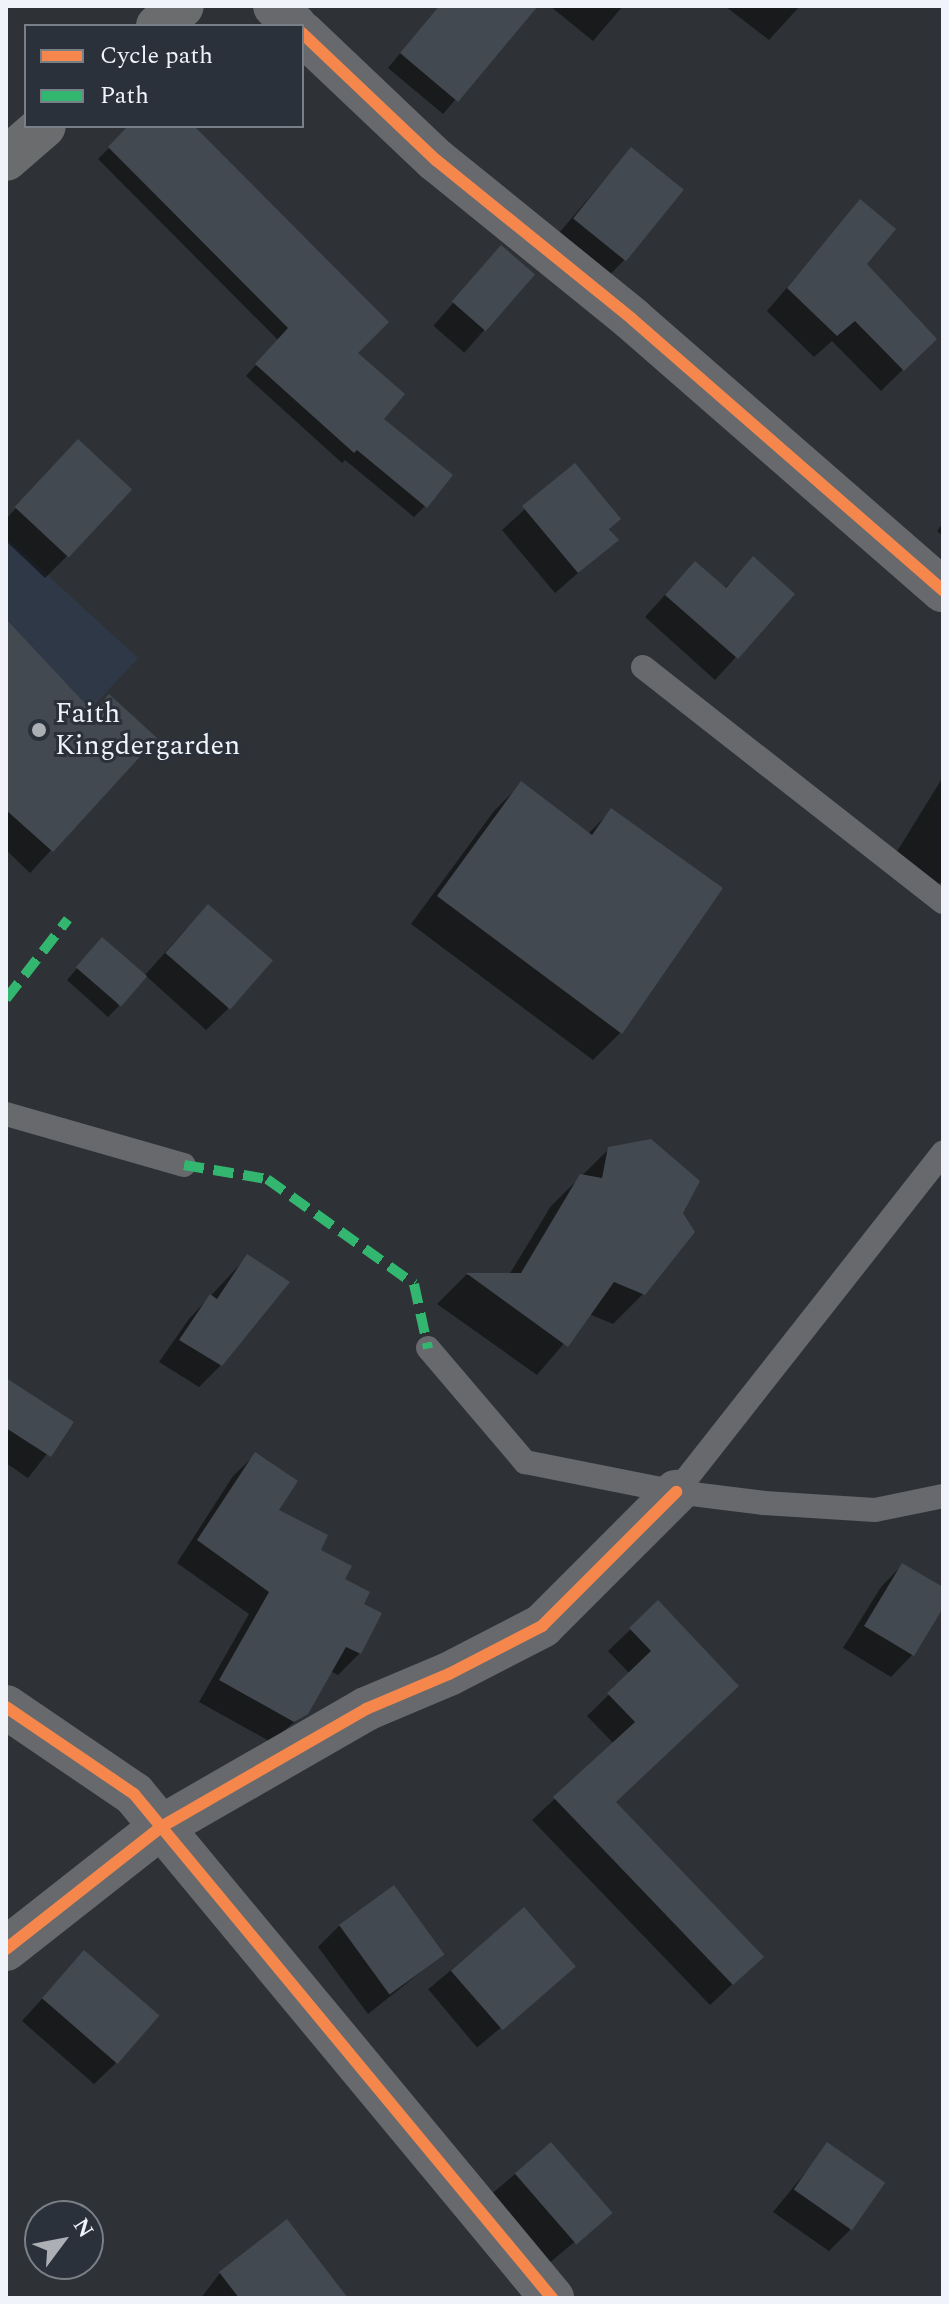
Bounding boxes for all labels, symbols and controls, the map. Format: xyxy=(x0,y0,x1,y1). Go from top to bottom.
legend xyxy=(24,24,304,128)
text: Cycle path xyxy=(100,38,213,74)
text: Path xyxy=(100,78,149,114)
place label: Faith Kingdergarden xyxy=(55,697,240,763)
marker: Faith Kingdergarden xyxy=(30,721,48,739)
north arrow xyxy=(24,2200,104,2280)
text: N xyxy=(64,2212,102,2244)

